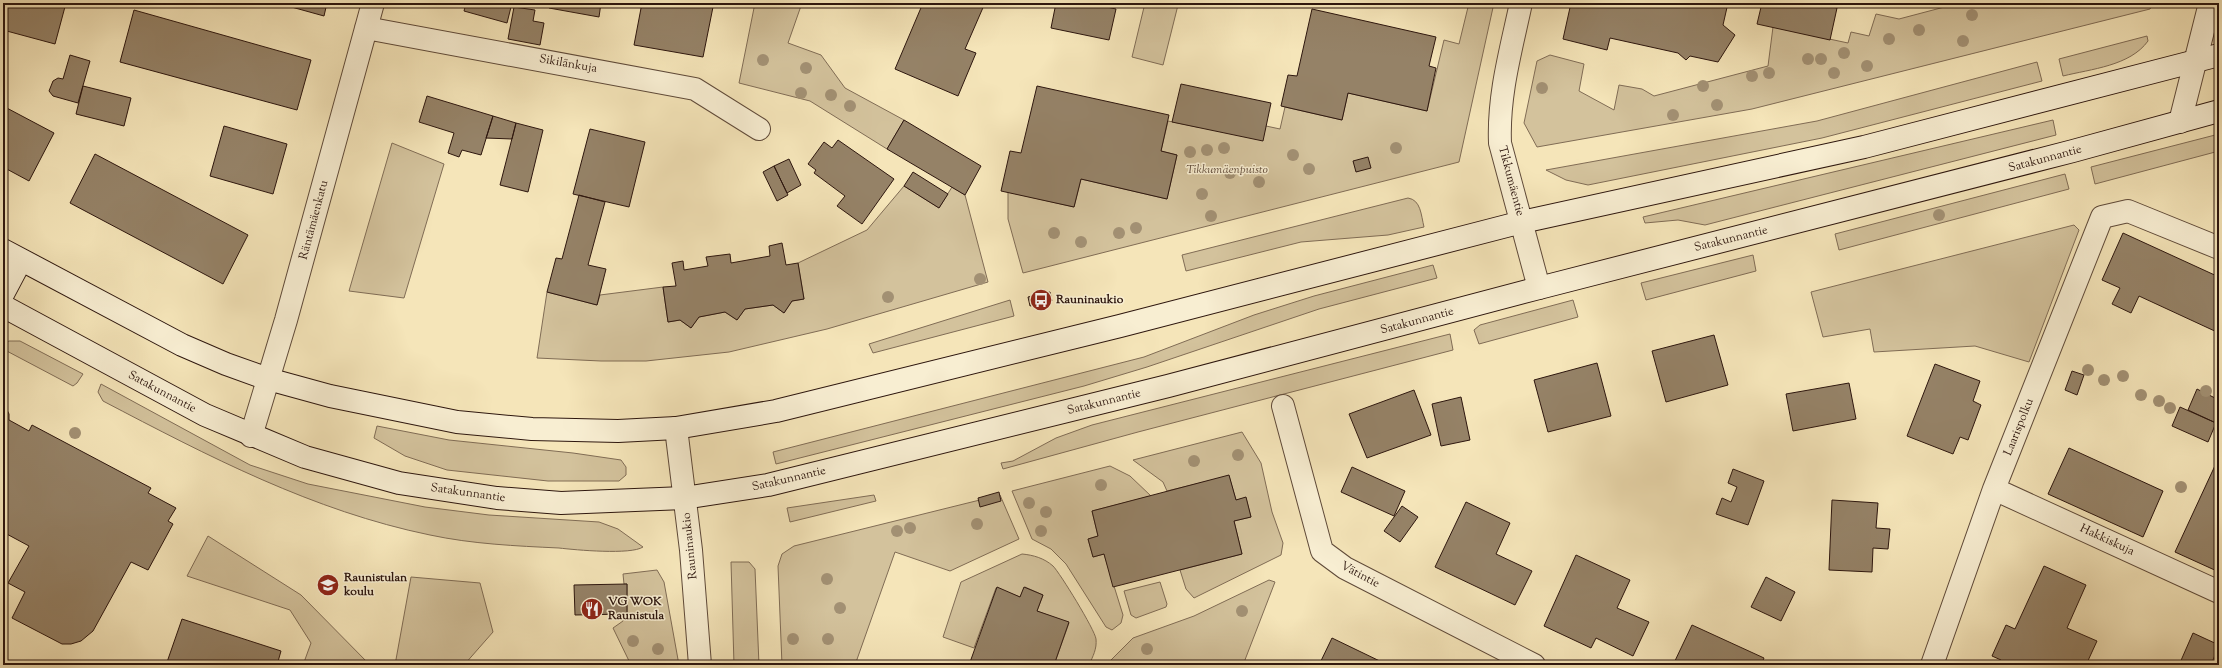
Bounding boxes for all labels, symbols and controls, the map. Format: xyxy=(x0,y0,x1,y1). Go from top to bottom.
street label: Sikilänkuja xyxy=(538,50,599,78)
street label: Satakunnantie xyxy=(2006,140,2084,177)
street label: Tikkumäentie xyxy=(1493,144,1529,218)
park label: Tikkumäenpuisto xyxy=(1186,161,1268,179)
street label: Räntämäenkatu xyxy=(295,178,333,262)
street label: Satakunnantie xyxy=(1692,221,1770,257)
bus stop icon: Rauninaukio xyxy=(1028,287,1054,313)
place label: Rauninaukio xyxy=(1055,291,1124,309)
street label: Satakunnantie xyxy=(1378,302,1456,339)
street label: Satakunnantie xyxy=(125,366,200,418)
street label: Satakunnantie xyxy=(1065,384,1143,420)
street label: Laarispolku xyxy=(1999,395,2039,458)
street label: Satakunnantie xyxy=(750,462,828,496)
street label: Satakunnantie xyxy=(430,479,507,507)
street label: Rauninaukio xyxy=(677,511,702,580)
street label: Hakkiskuja xyxy=(2077,520,2138,561)
street label: Vätintie xyxy=(1337,557,1383,593)
place label: Raunistulan koulu xyxy=(343,569,408,601)
school or university icon: Raunistulan koulu xyxy=(315,572,341,598)
place label: VG WOK Raunistula xyxy=(607,593,664,625)
restaurant icon: VG WOK Raunistula xyxy=(579,596,605,622)

